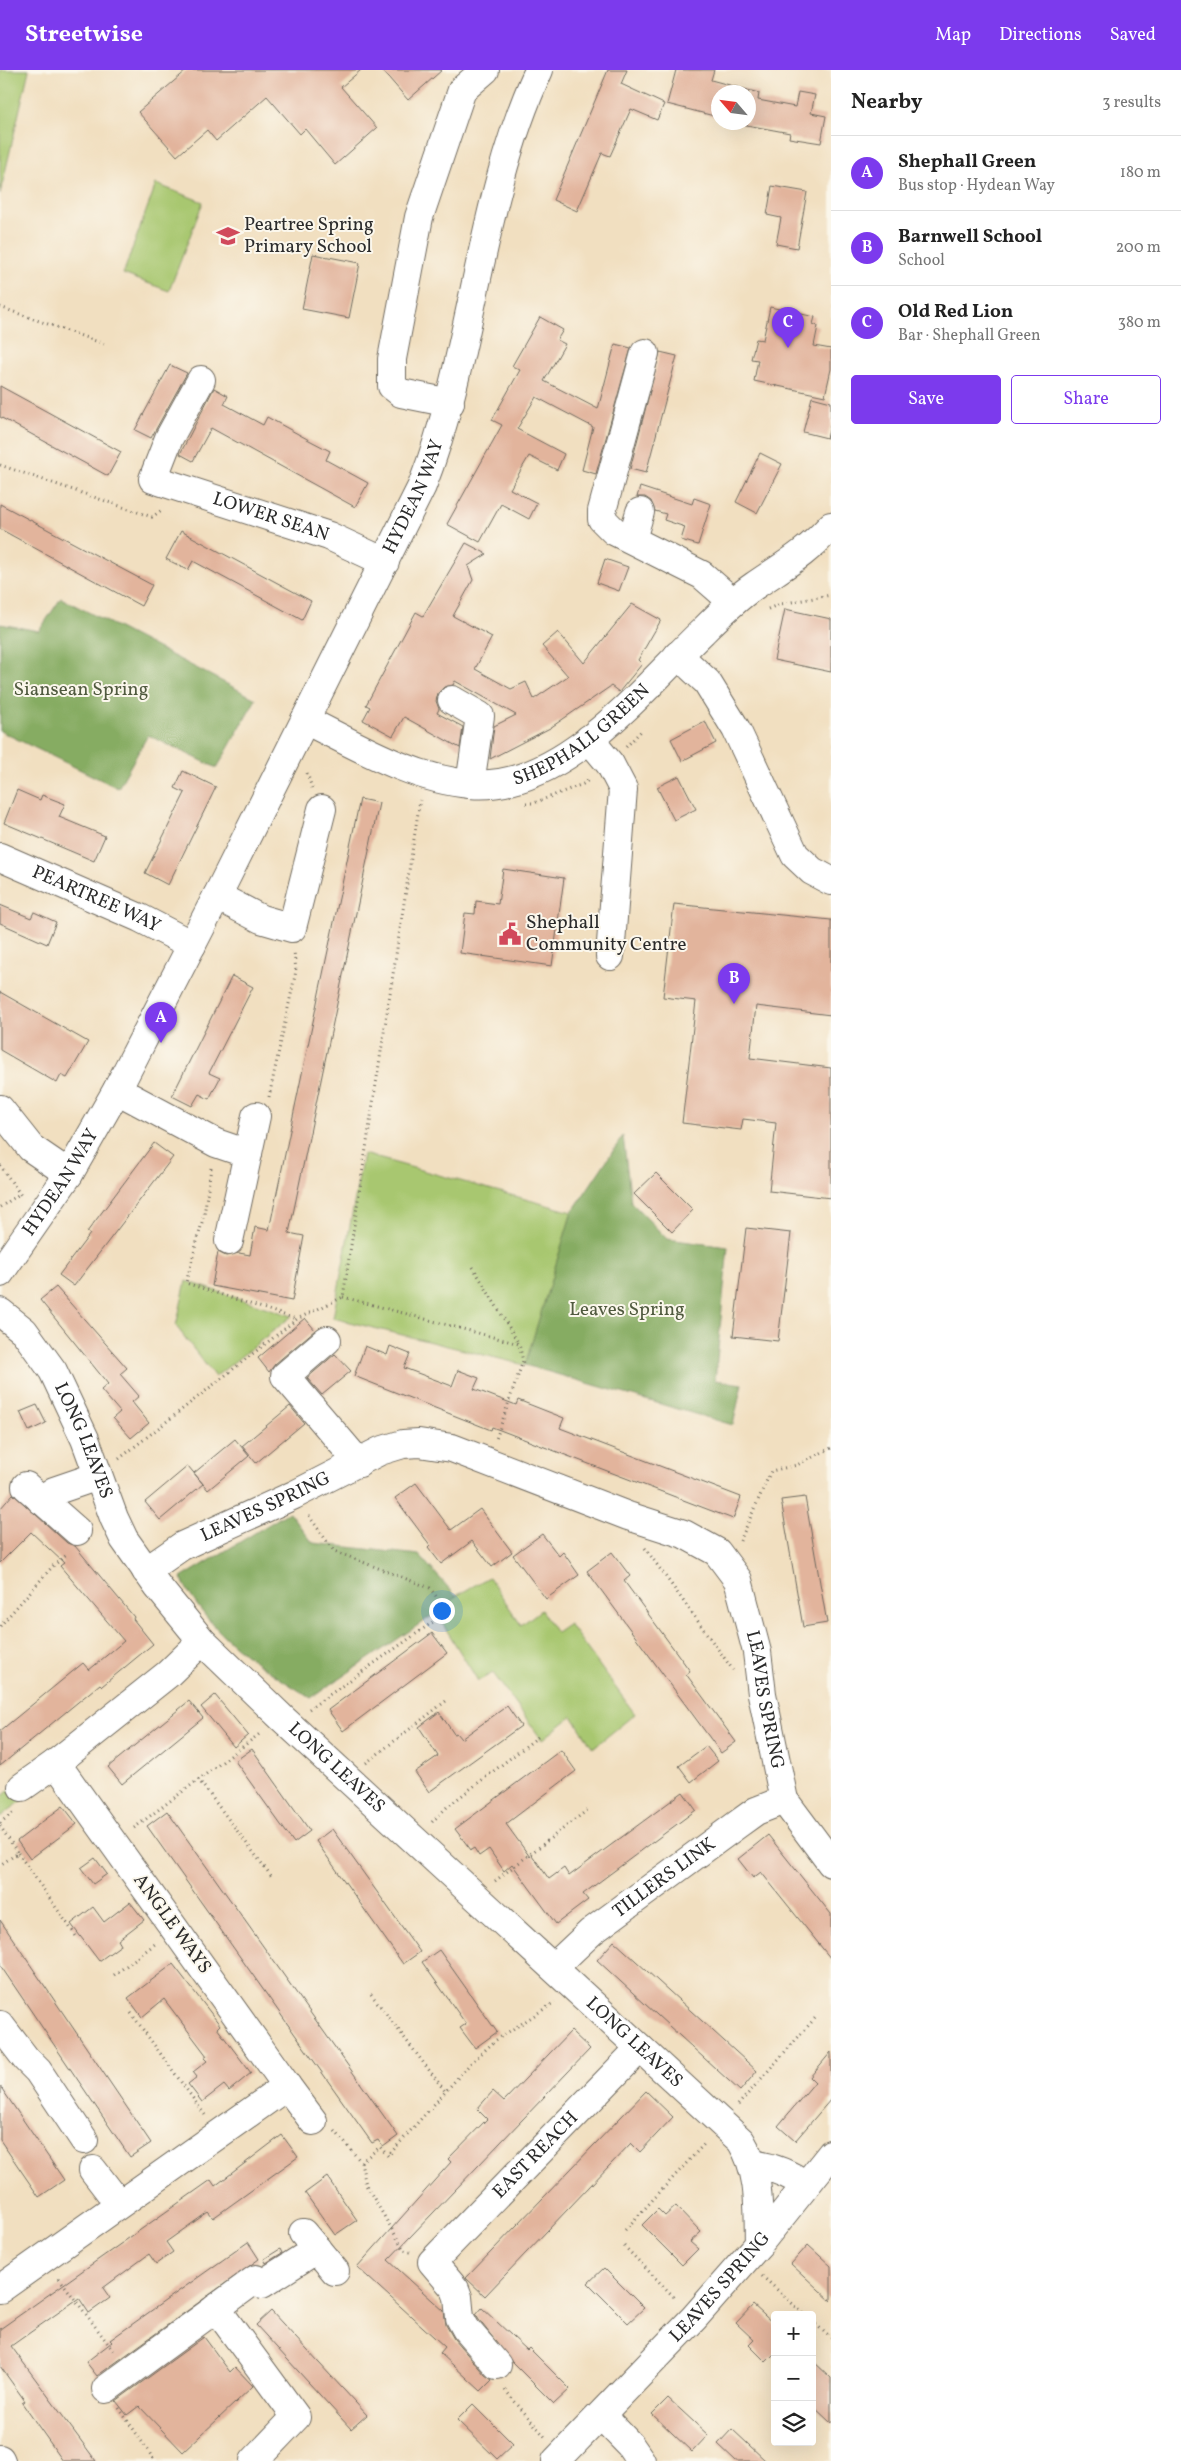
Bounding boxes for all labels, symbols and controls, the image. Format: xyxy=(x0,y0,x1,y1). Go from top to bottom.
text: Streetwise xyxy=(25,18,143,52)
text: Map xyxy=(935,23,971,48)
text: Directions xyxy=(999,23,1082,48)
text: Saved xyxy=(1110,23,1156,48)
north arrow xyxy=(711,85,756,130)
text: Nearby xyxy=(851,88,922,117)
text: 3 results xyxy=(1102,92,1161,114)
text: Shephall Green xyxy=(898,149,1036,175)
text: A xyxy=(861,162,873,184)
text: 180 m xyxy=(1120,162,1161,184)
text: Bus stop · Hydean Way xyxy=(898,175,1055,197)
place label: Peartree Spring Primary School xyxy=(244,212,374,260)
school or university icon: Peartree Spring Primary School xyxy=(215,223,241,249)
text: Barnwell School xyxy=(898,224,1042,250)
text: B xyxy=(862,237,872,259)
text: 200 m xyxy=(1116,237,1161,259)
text: School xyxy=(898,250,945,272)
text: Old Red Lion xyxy=(898,299,1013,325)
pin: C xyxy=(772,307,804,348)
text: C xyxy=(862,312,872,334)
text: 380 m xyxy=(1118,312,1161,334)
text: Bar · Shephall Green xyxy=(898,325,1041,347)
button: Save xyxy=(851,375,1001,424)
button: Share xyxy=(1011,375,1161,424)
street label: HYDEAN WAY xyxy=(377,436,450,559)
street label: LOWER SEAN xyxy=(209,486,332,548)
park label: Siansean Spring xyxy=(14,677,148,703)
street label: SHEPHALL GREEN xyxy=(510,678,656,793)
street label: PEARTREE WAY xyxy=(28,859,165,939)
place label: Shephall Community Centre xyxy=(526,910,687,958)
public building icon: Shephall Community Centre xyxy=(497,921,523,947)
pin: B xyxy=(718,963,750,1004)
pin: A xyxy=(145,1002,177,1043)
street label: HYDEAN WAY xyxy=(16,1124,105,1242)
park label: Leaves Spring xyxy=(569,1297,685,1323)
street label: LONG LEAVES xyxy=(47,1378,119,1502)
street label: LEAVES SPRING xyxy=(197,1466,335,1549)
your location xyxy=(429,1598,455,1624)
street label: LEAVES SPRING xyxy=(739,1628,790,1771)
street label: LONG LEAVES xyxy=(282,1717,391,1820)
street label: TILLERS LINK xyxy=(608,1831,721,1925)
street label: ANGLE WAYS xyxy=(127,1869,217,1979)
street label: LONG LEAVES xyxy=(580,1991,688,2094)
street label: EAST REACH xyxy=(487,2106,584,2205)
street label: LEAVES SPRING xyxy=(664,2226,777,2349)
map controls xyxy=(771,2311,816,2446)
button: + xyxy=(771,2311,816,2356)
button: − xyxy=(771,2356,816,2401)
button: layers xyxy=(771,2401,816,2446)

